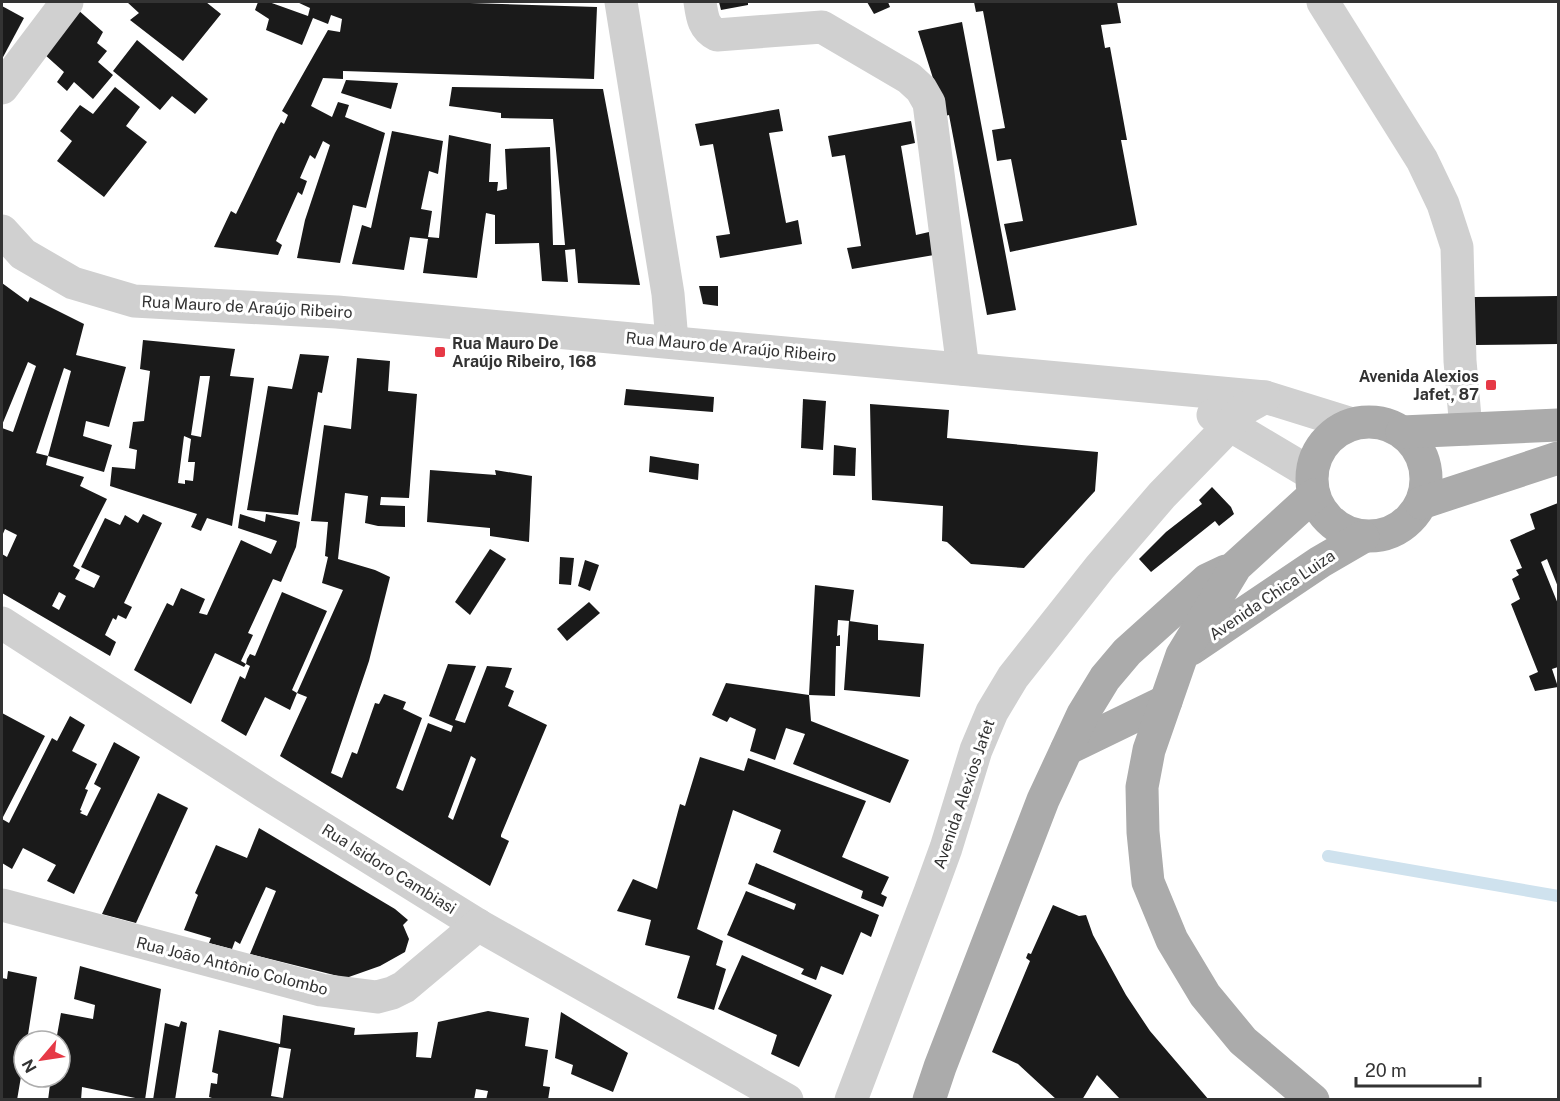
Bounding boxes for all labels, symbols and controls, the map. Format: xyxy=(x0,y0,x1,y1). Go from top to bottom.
street label: Rua Mauro de Araújo Ribeiro xyxy=(141,292,353,322)
street label: Rua Mauro de Araújo Ribeiro xyxy=(625,328,837,366)
place label: Rua Mauro De Araújo Ribeiro, 168 xyxy=(452,334,597,371)
marker: Rua Mauro De Araújo Ribeiro, 168 xyxy=(433,345,447,359)
place label: Avenida Alexios Jafet, 87 xyxy=(1359,367,1479,404)
marker: Avenida Alexios Jafet, 87 xyxy=(1484,378,1498,392)
street label: Avenida Chica Luiza xyxy=(1206,546,1338,644)
street label: Avenida Alexios Jafet xyxy=(929,717,999,871)
street label: Rua Isidoro Cambiasi xyxy=(318,820,460,918)
street label: Rua João Antônio Colombo xyxy=(134,933,330,999)
north arrow xyxy=(12,1029,72,1089)
scale bar xyxy=(1356,1050,1480,1088)
text: N xyxy=(18,1056,41,1076)
text: 20 m xyxy=(1365,1060,1407,1081)

